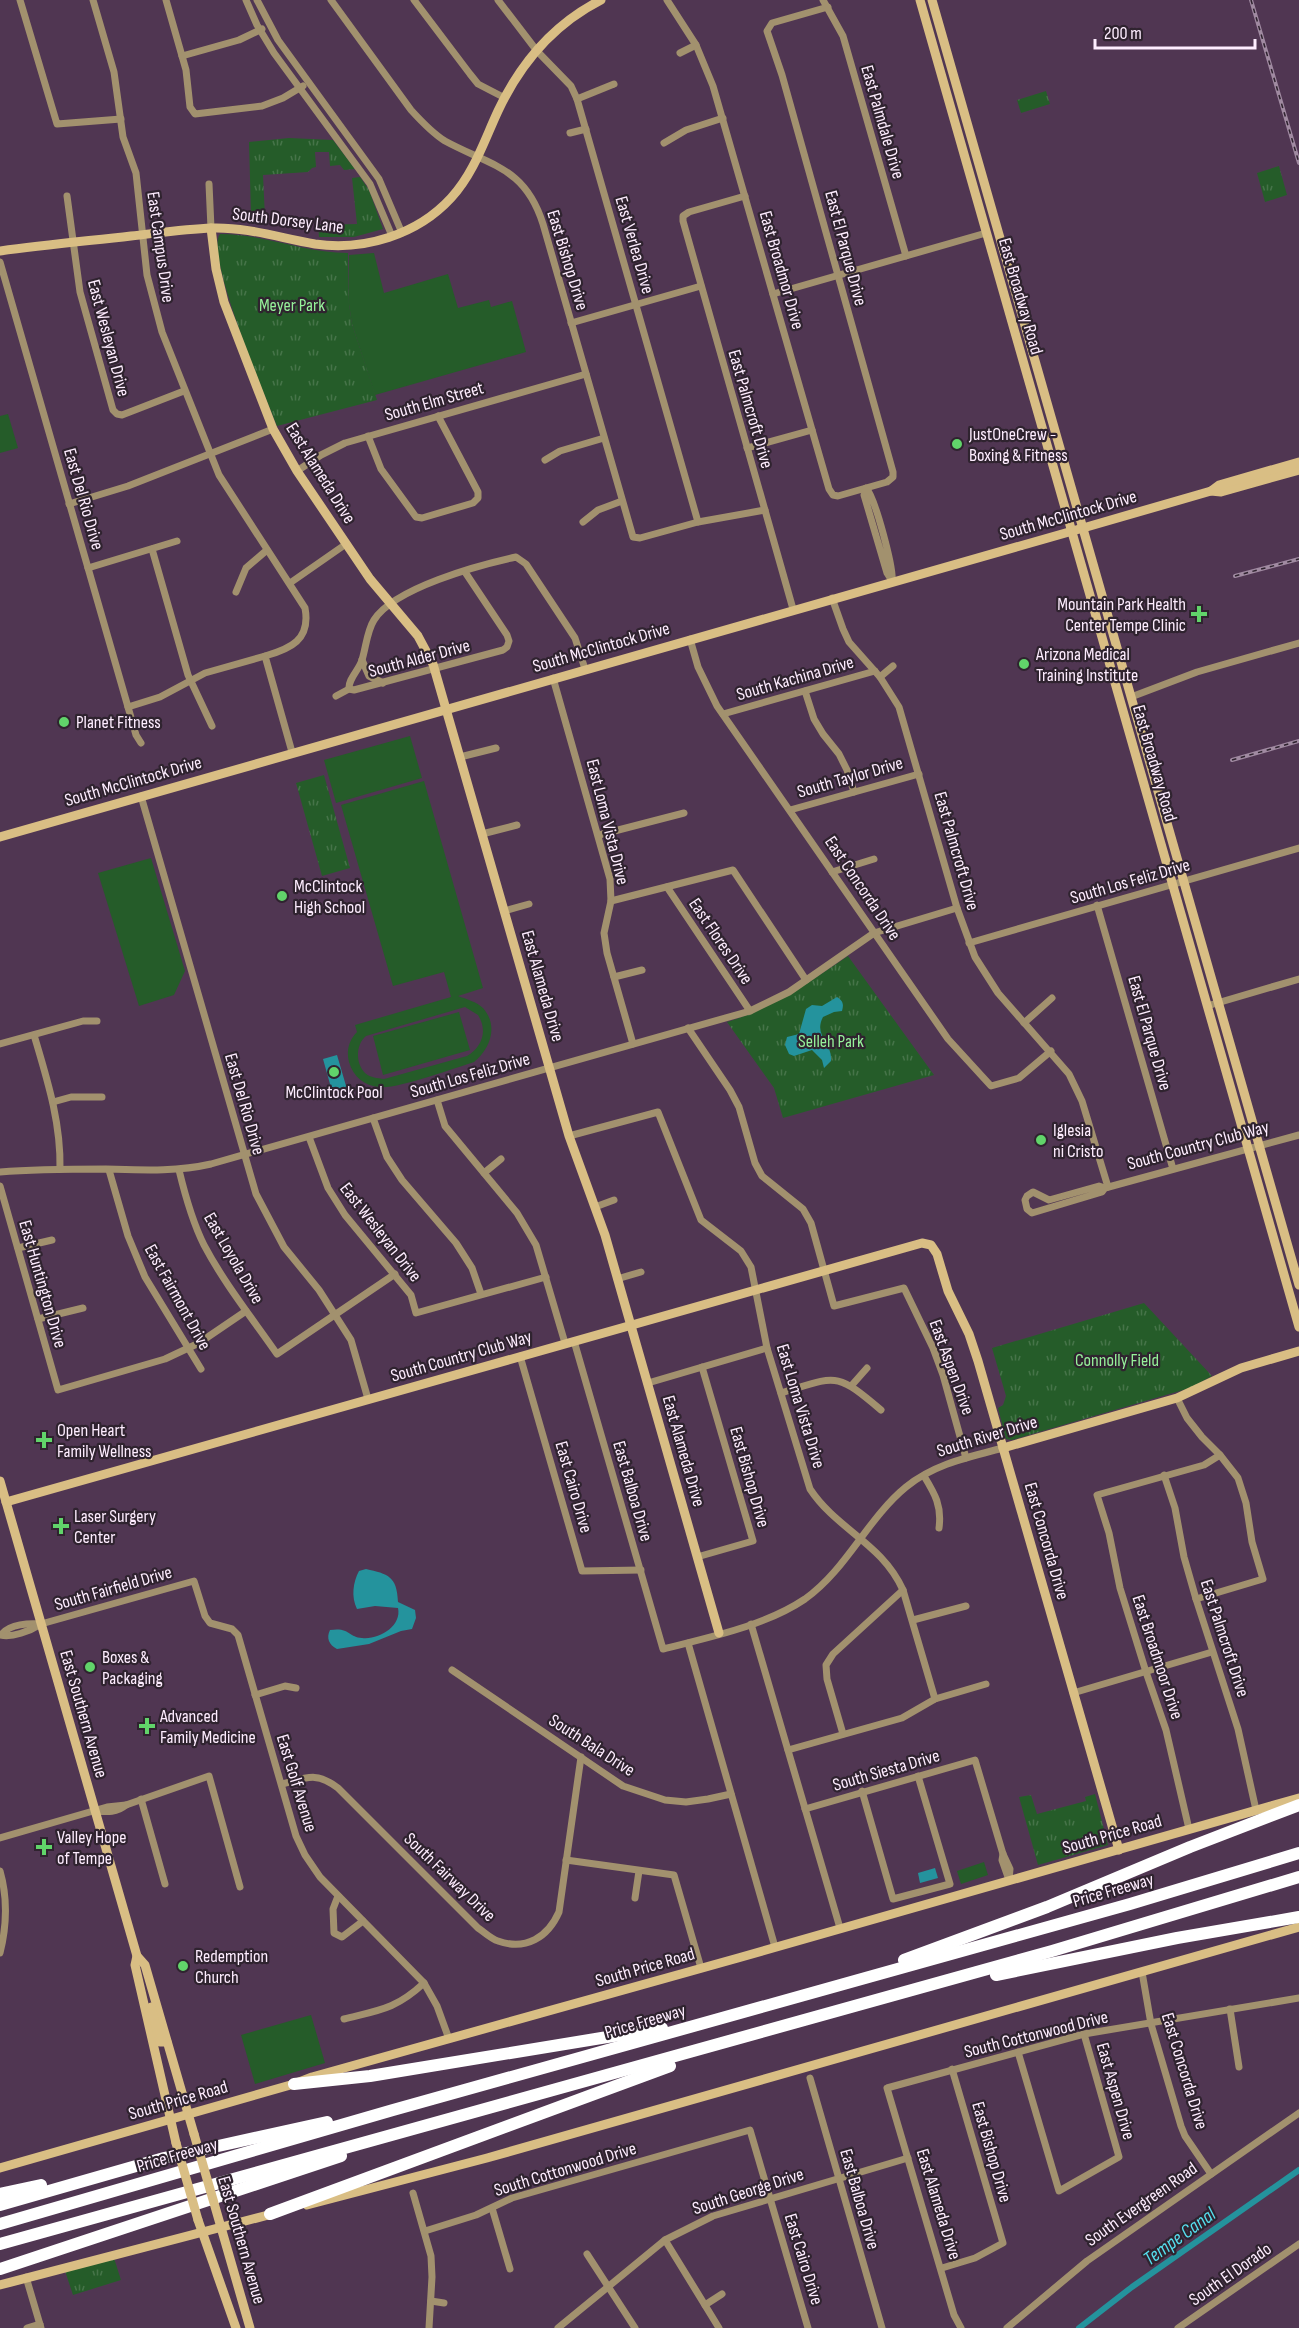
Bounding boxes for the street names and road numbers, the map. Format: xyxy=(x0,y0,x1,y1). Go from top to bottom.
street label: East Palmdale Drive xyxy=(856,63,909,181)
street label: East El Parque Drive xyxy=(820,188,871,308)
street label: East Campus Drive xyxy=(142,190,179,304)
street label: East Verlea Drive xyxy=(611,194,658,296)
street label: South Dorsey Lane xyxy=(231,203,345,238)
street label: East Bishop Drive xyxy=(542,208,593,313)
street label: East Broadmor Drive xyxy=(755,209,808,332)
street label: East Broadway Road xyxy=(994,236,1047,357)
street label: East Wesleyan Drive xyxy=(83,277,134,399)
street label: East Palmcroft Drive xyxy=(724,347,777,471)
street label: South Elm Street xyxy=(382,377,487,426)
street label: East Alameda Drive xyxy=(281,419,360,527)
street label: East Del Rio Drive xyxy=(59,446,108,552)
street label: South McClintock Drive xyxy=(997,486,1139,545)
street label: South McClintock Drive xyxy=(530,618,672,677)
street label: South Alder Drive xyxy=(366,635,472,682)
street label: South Kachina Drive xyxy=(734,652,856,705)
street label: East Broadway Road xyxy=(1128,703,1181,824)
street label: South McClintock Drive xyxy=(62,752,204,811)
street label: South Taylor Drive xyxy=(795,752,905,803)
street label: East Loma Vista Drive xyxy=(582,757,633,887)
street label: East Palmcroft Drive xyxy=(930,789,983,913)
street label: East Concorda Drive xyxy=(820,832,905,944)
street label: South Los Feliz Drive xyxy=(1068,854,1192,909)
street label: East Flores Drive xyxy=(684,894,757,988)
street label: East Alameda Drive xyxy=(517,928,568,1044)
street label: East El Parque Drive xyxy=(1123,973,1176,1093)
street label: South Los Feliz Drive xyxy=(408,1048,532,1103)
street label: East Del Rio Drive xyxy=(220,1051,269,1157)
street label: South Country Club Way xyxy=(1125,1116,1271,1174)
street label: East Wesleyan Drive xyxy=(335,1179,426,1286)
street label: East Loyola Drive xyxy=(199,1209,268,1307)
street label: East Huntington Drive xyxy=(14,1218,71,1350)
street label: East Fairmont Drive xyxy=(140,1241,215,1354)
street label: East Aspen Drive xyxy=(925,1317,978,1418)
street label: South Country Club Way xyxy=(388,1326,534,1387)
street label: East Loma Vista Drive xyxy=(772,1342,829,1471)
street label: East Alameda Drive xyxy=(658,1393,709,1509)
street label: South River Drive xyxy=(934,1411,1040,1462)
street label: East Bishop Drive xyxy=(725,1424,774,1530)
street label: East Cairo Drive xyxy=(550,1439,597,1535)
street label: East Balboa Drive xyxy=(608,1439,657,1544)
street label: East Concorda Drive xyxy=(1020,1480,1073,1602)
street label: South Fairfield Drive xyxy=(52,1562,174,1615)
street label: East Palmcroft Drive xyxy=(1196,1577,1253,1700)
street label: East Broadmoor Drive xyxy=(1128,1592,1188,1722)
street label: East Southern Avenue xyxy=(55,1648,112,1780)
street label: South Bala Drive xyxy=(545,1710,639,1781)
street label: East Golf Avenue xyxy=(272,1732,321,1834)
street label: South Siesta Drive xyxy=(830,1745,942,1796)
street label: South Price Road xyxy=(1060,1810,1164,1859)
street label: South Fairway Drive xyxy=(400,1829,500,1926)
street label: Price Freeway xyxy=(1070,1869,1156,1912)
street label: South Price Road xyxy=(593,1943,697,1992)
street label: Price Freeway xyxy=(602,2000,688,2043)
street label: South Cottonwood Drive xyxy=(962,2006,1110,2063)
street label: East Concorda Drive xyxy=(1157,2010,1212,2132)
street label: East Aspen Drive xyxy=(1092,2040,1139,2142)
street label: South Price Road xyxy=(126,2076,230,2125)
street label: East Bishop Drive xyxy=(967,2099,1016,2205)
street label: Price Freeway xyxy=(134,2134,220,2177)
street label: South Cottonwood Drive xyxy=(492,2138,639,2201)
street label: East Alameda Drive xyxy=(912,2146,965,2262)
street label: East Balboa Drive xyxy=(835,2147,884,2252)
street label: South Evergreen Road xyxy=(1081,2158,1201,2251)
street label: South George Drive xyxy=(690,2164,806,2219)
street label: East Southern Avenue xyxy=(213,2174,270,2306)
street label: East Cairo Drive xyxy=(780,2211,827,2307)
street label: South El Dorado xyxy=(1185,2238,1275,2310)

